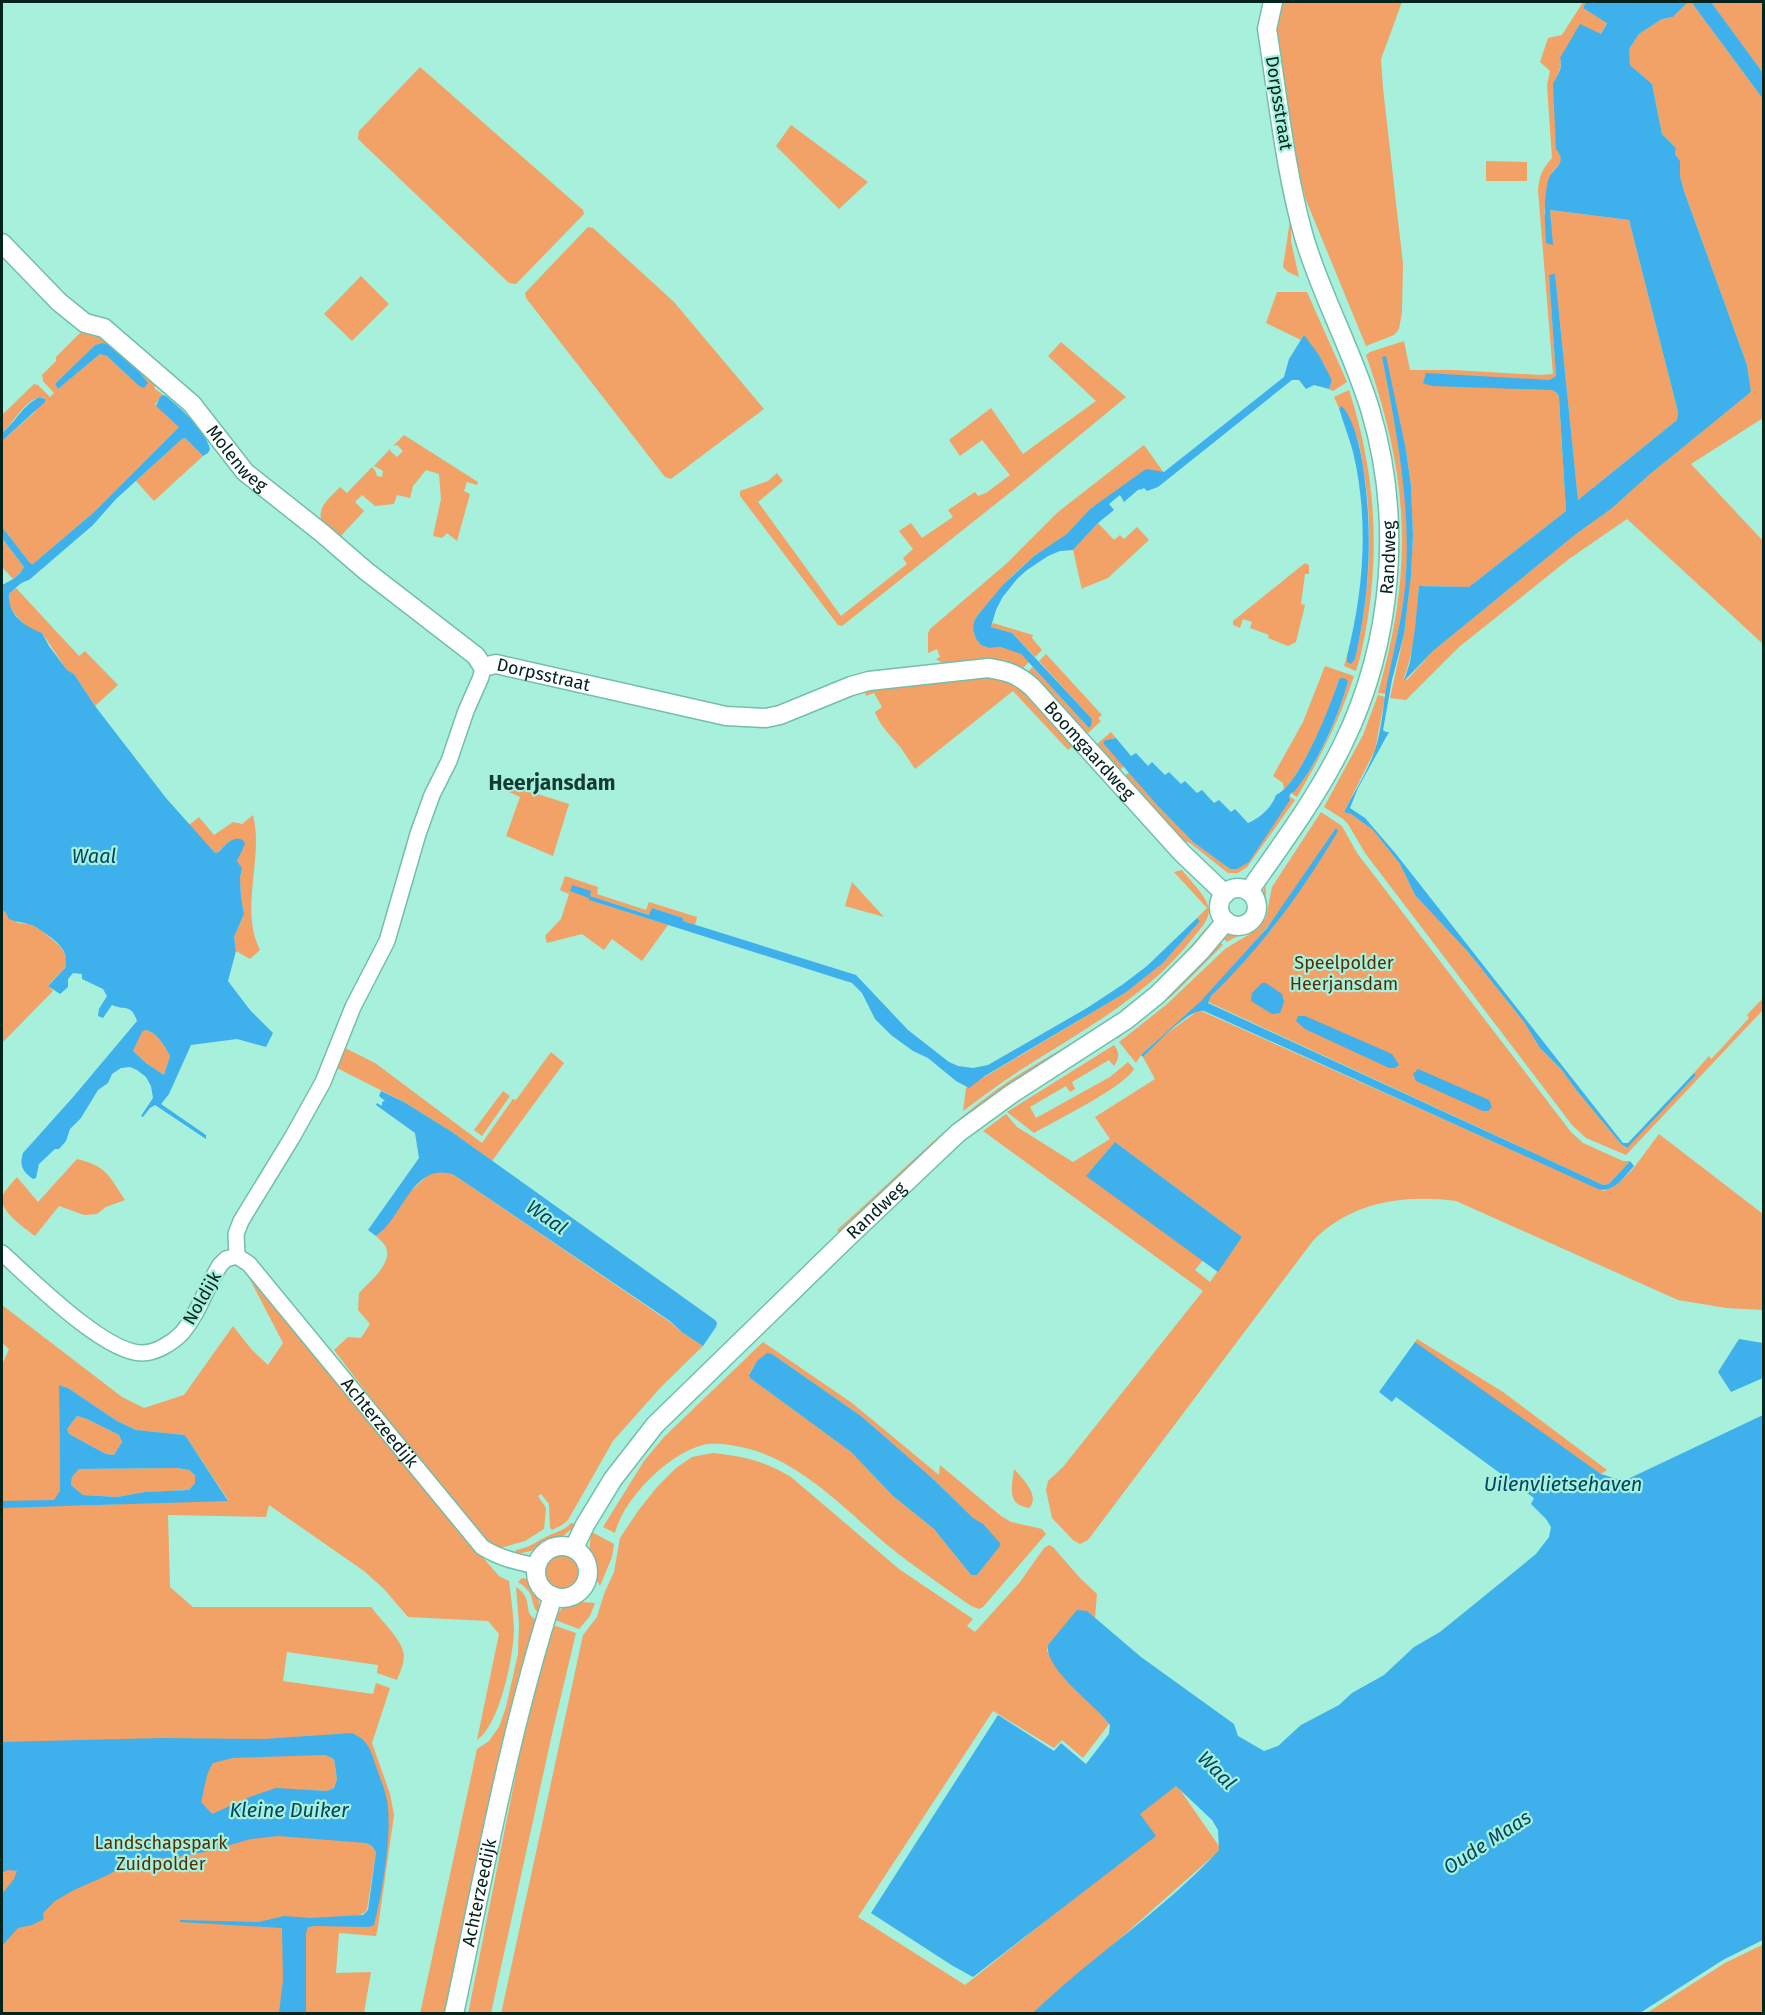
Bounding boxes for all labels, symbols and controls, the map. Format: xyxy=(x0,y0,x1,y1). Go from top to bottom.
street label: Dorpsstraat xyxy=(1261,54,1297,152)
street label: Molenweg xyxy=(201,421,272,497)
street label: Randweg xyxy=(1375,520,1400,596)
street label: Dorpsstraat xyxy=(495,653,593,696)
street label: Boomgaardweg xyxy=(1039,697,1140,805)
district label: Heerjansdam xyxy=(489,770,615,796)
water label: Waal xyxy=(72,844,116,868)
park label: Speelpolder Heerjansdam xyxy=(1290,952,1398,995)
street label: Randweg xyxy=(842,1177,911,1244)
water label: Waal xyxy=(522,1194,572,1240)
street label: Noldijk xyxy=(178,1267,226,1329)
street label: Achterzeedijk xyxy=(336,1373,424,1473)
water label: Uilenvlietsehaven xyxy=(1484,1472,1642,1496)
water label: Waal xyxy=(1193,1746,1241,1794)
water label: Kleine Duiker xyxy=(229,1798,350,1822)
water label: Oude Maas xyxy=(1439,1805,1535,1879)
park label: Landschapspark Zuidpolder xyxy=(95,1832,228,1875)
street label: Achterzeedijk xyxy=(457,1836,501,1949)

